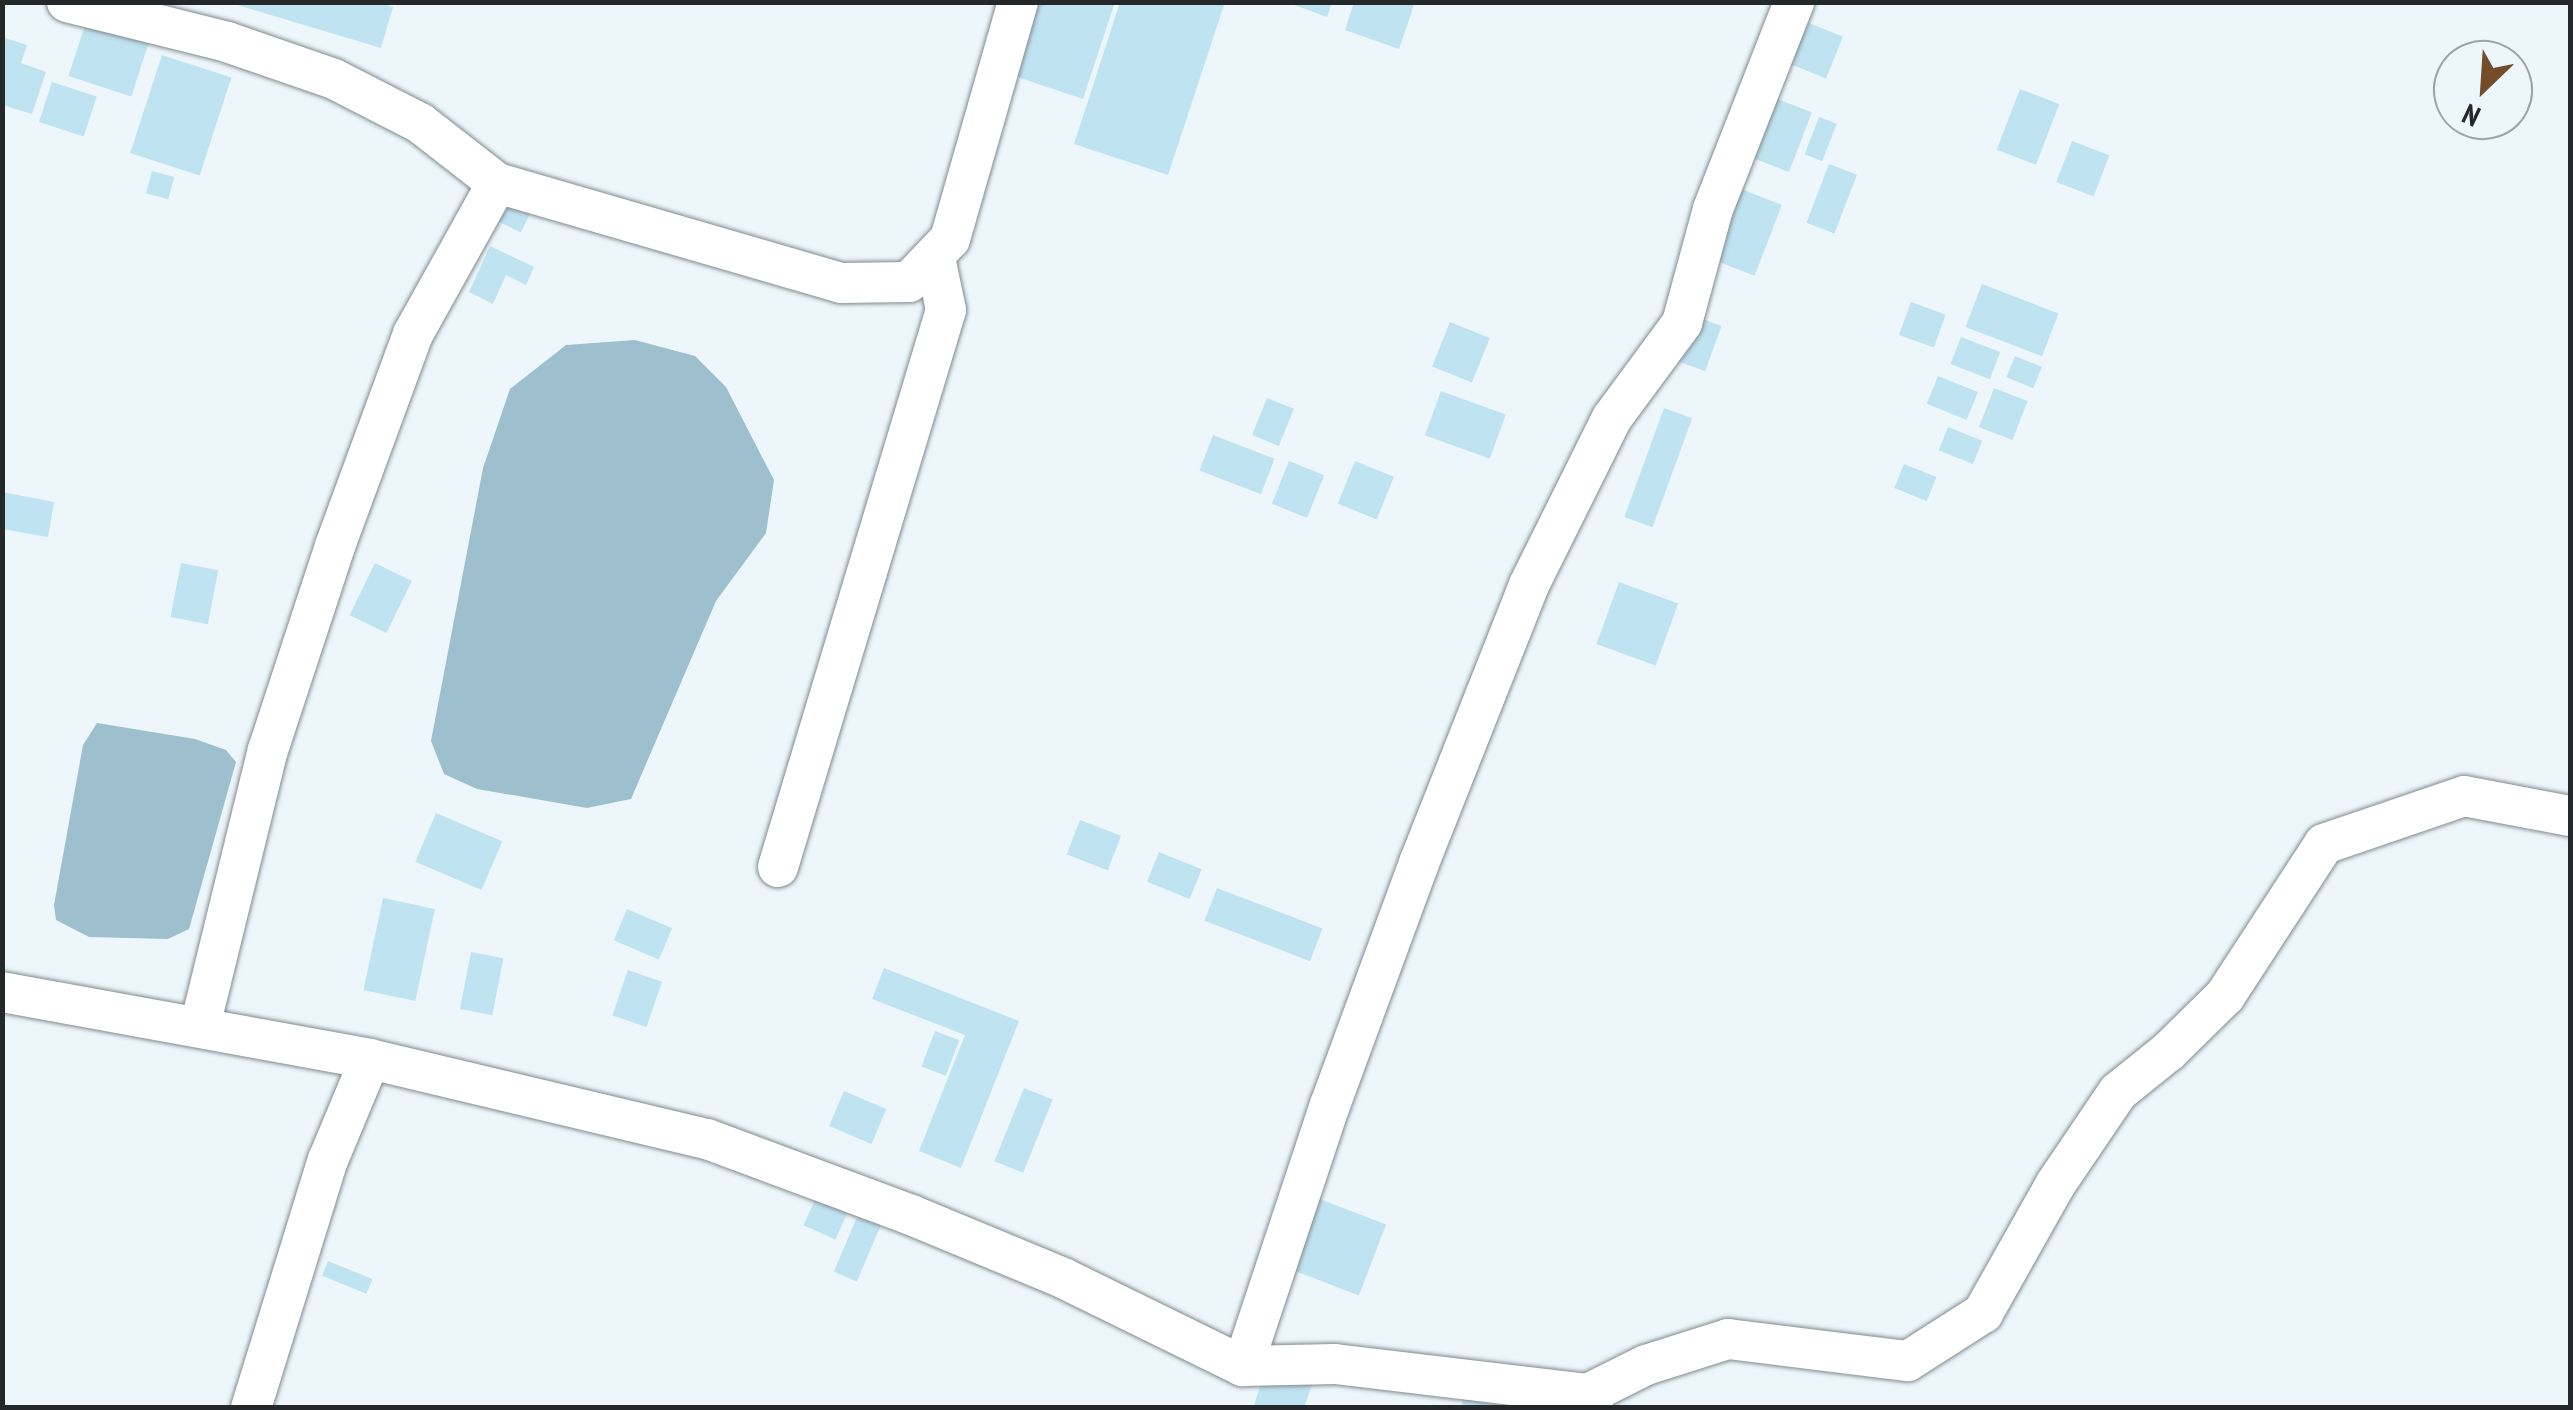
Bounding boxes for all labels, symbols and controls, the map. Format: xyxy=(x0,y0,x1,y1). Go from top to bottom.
north arrow xyxy=(2433,40,2533,140)
text: N xyxy=(2456,96,2486,136)

